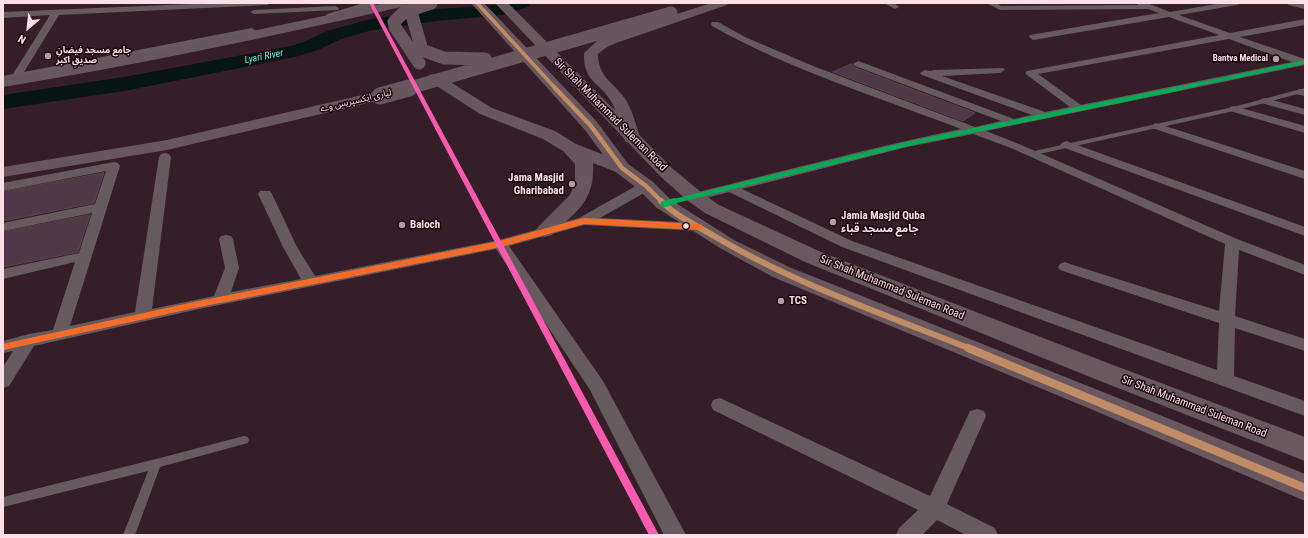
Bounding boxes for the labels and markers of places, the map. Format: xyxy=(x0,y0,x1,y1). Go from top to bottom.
place label: جامع مسجد فیضانِ صدیقِ اکبر xyxy=(56,46,131,67)
marker: جامع مسجد فیضانِ صدیقِ اکبر xyxy=(43,51,53,61)
place label: Bantva Medical xyxy=(1213,54,1268,64)
marker: Bantva Medical xyxy=(1271,54,1281,64)
place label: Jama Masjid Gharibabad xyxy=(508,171,564,197)
marker: Jama Masjid Gharibabad xyxy=(567,179,577,189)
place label: Jamia Masjid Quba جامع مسجد قباء xyxy=(841,209,925,235)
marker: Jamia Masjid Quba جامع مسجد قباء xyxy=(828,217,838,227)
place label: Baloch xyxy=(410,218,440,232)
marker: Baloch xyxy=(397,220,407,230)
unlabelled marker xyxy=(681,221,691,231)
place label: TCS xyxy=(789,294,807,308)
marker: TCS xyxy=(776,296,786,306)

